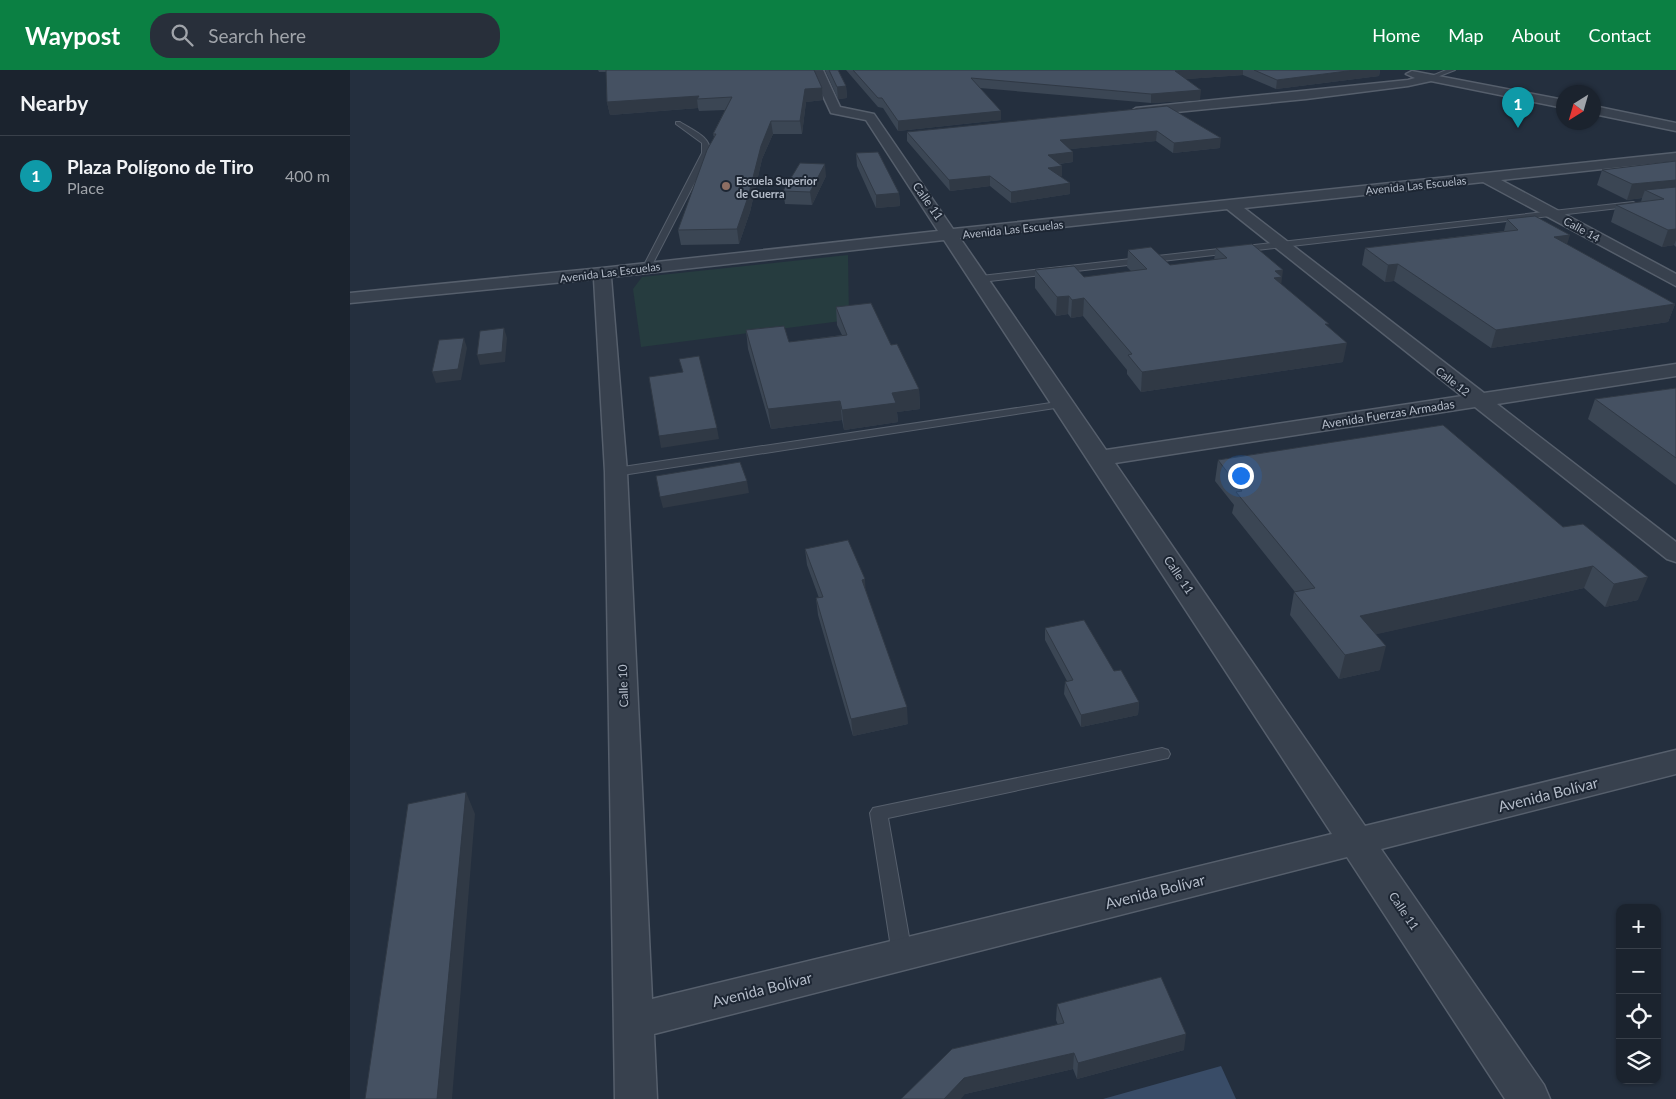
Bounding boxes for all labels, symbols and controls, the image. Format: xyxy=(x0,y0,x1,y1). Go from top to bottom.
search box xyxy=(150,13,500,58)
text: Waypost xyxy=(25,21,120,50)
icon: search xyxy=(168,21,196,49)
text: Search here xyxy=(208,24,306,47)
text: Home xyxy=(1372,24,1420,46)
text: Map xyxy=(1448,24,1484,46)
text: About xyxy=(1512,24,1561,46)
text: Contact xyxy=(1589,24,1651,46)
north arrow xyxy=(1556,85,1601,130)
pin: 1 xyxy=(1502,87,1534,128)
text: Nearby xyxy=(20,90,88,115)
text: Plaza Polígono de Tiro xyxy=(67,155,254,178)
text: 1 xyxy=(31,166,41,185)
text: 400 m xyxy=(285,166,330,185)
street label: Avenida Las Escuelas xyxy=(1365,173,1467,197)
place label: Escuela Superior de Guerra xyxy=(736,174,818,200)
text: Place xyxy=(67,178,104,197)
street label: Calle 11 xyxy=(910,179,946,223)
marker: Escuela Superior de Guerra xyxy=(720,180,732,192)
street label: Calle 14 xyxy=(1562,214,1603,245)
street label: Avenida Las Escuelas xyxy=(962,217,1064,241)
street label: Avenida Las Escuelas xyxy=(559,259,661,285)
street label: Calle 12 xyxy=(1433,364,1473,398)
street label: Avenida Fuerzas Armadas xyxy=(1320,396,1456,432)
your location xyxy=(1228,463,1254,489)
street label: Calle 11 xyxy=(1161,553,1197,597)
street label: Calle 10 xyxy=(615,664,631,708)
street label: Avenida Bolívar xyxy=(1496,773,1600,815)
street label: Avenida Bolívar xyxy=(1103,870,1207,912)
street label: Calle 11 xyxy=(1386,889,1422,933)
map controls xyxy=(1616,904,1661,1084)
button: + xyxy=(1616,904,1661,949)
button: − xyxy=(1616,949,1661,994)
street label: Avenida Bolívar xyxy=(710,968,814,1010)
button: locate xyxy=(1616,994,1661,1039)
button: layers xyxy=(1616,1039,1661,1084)

